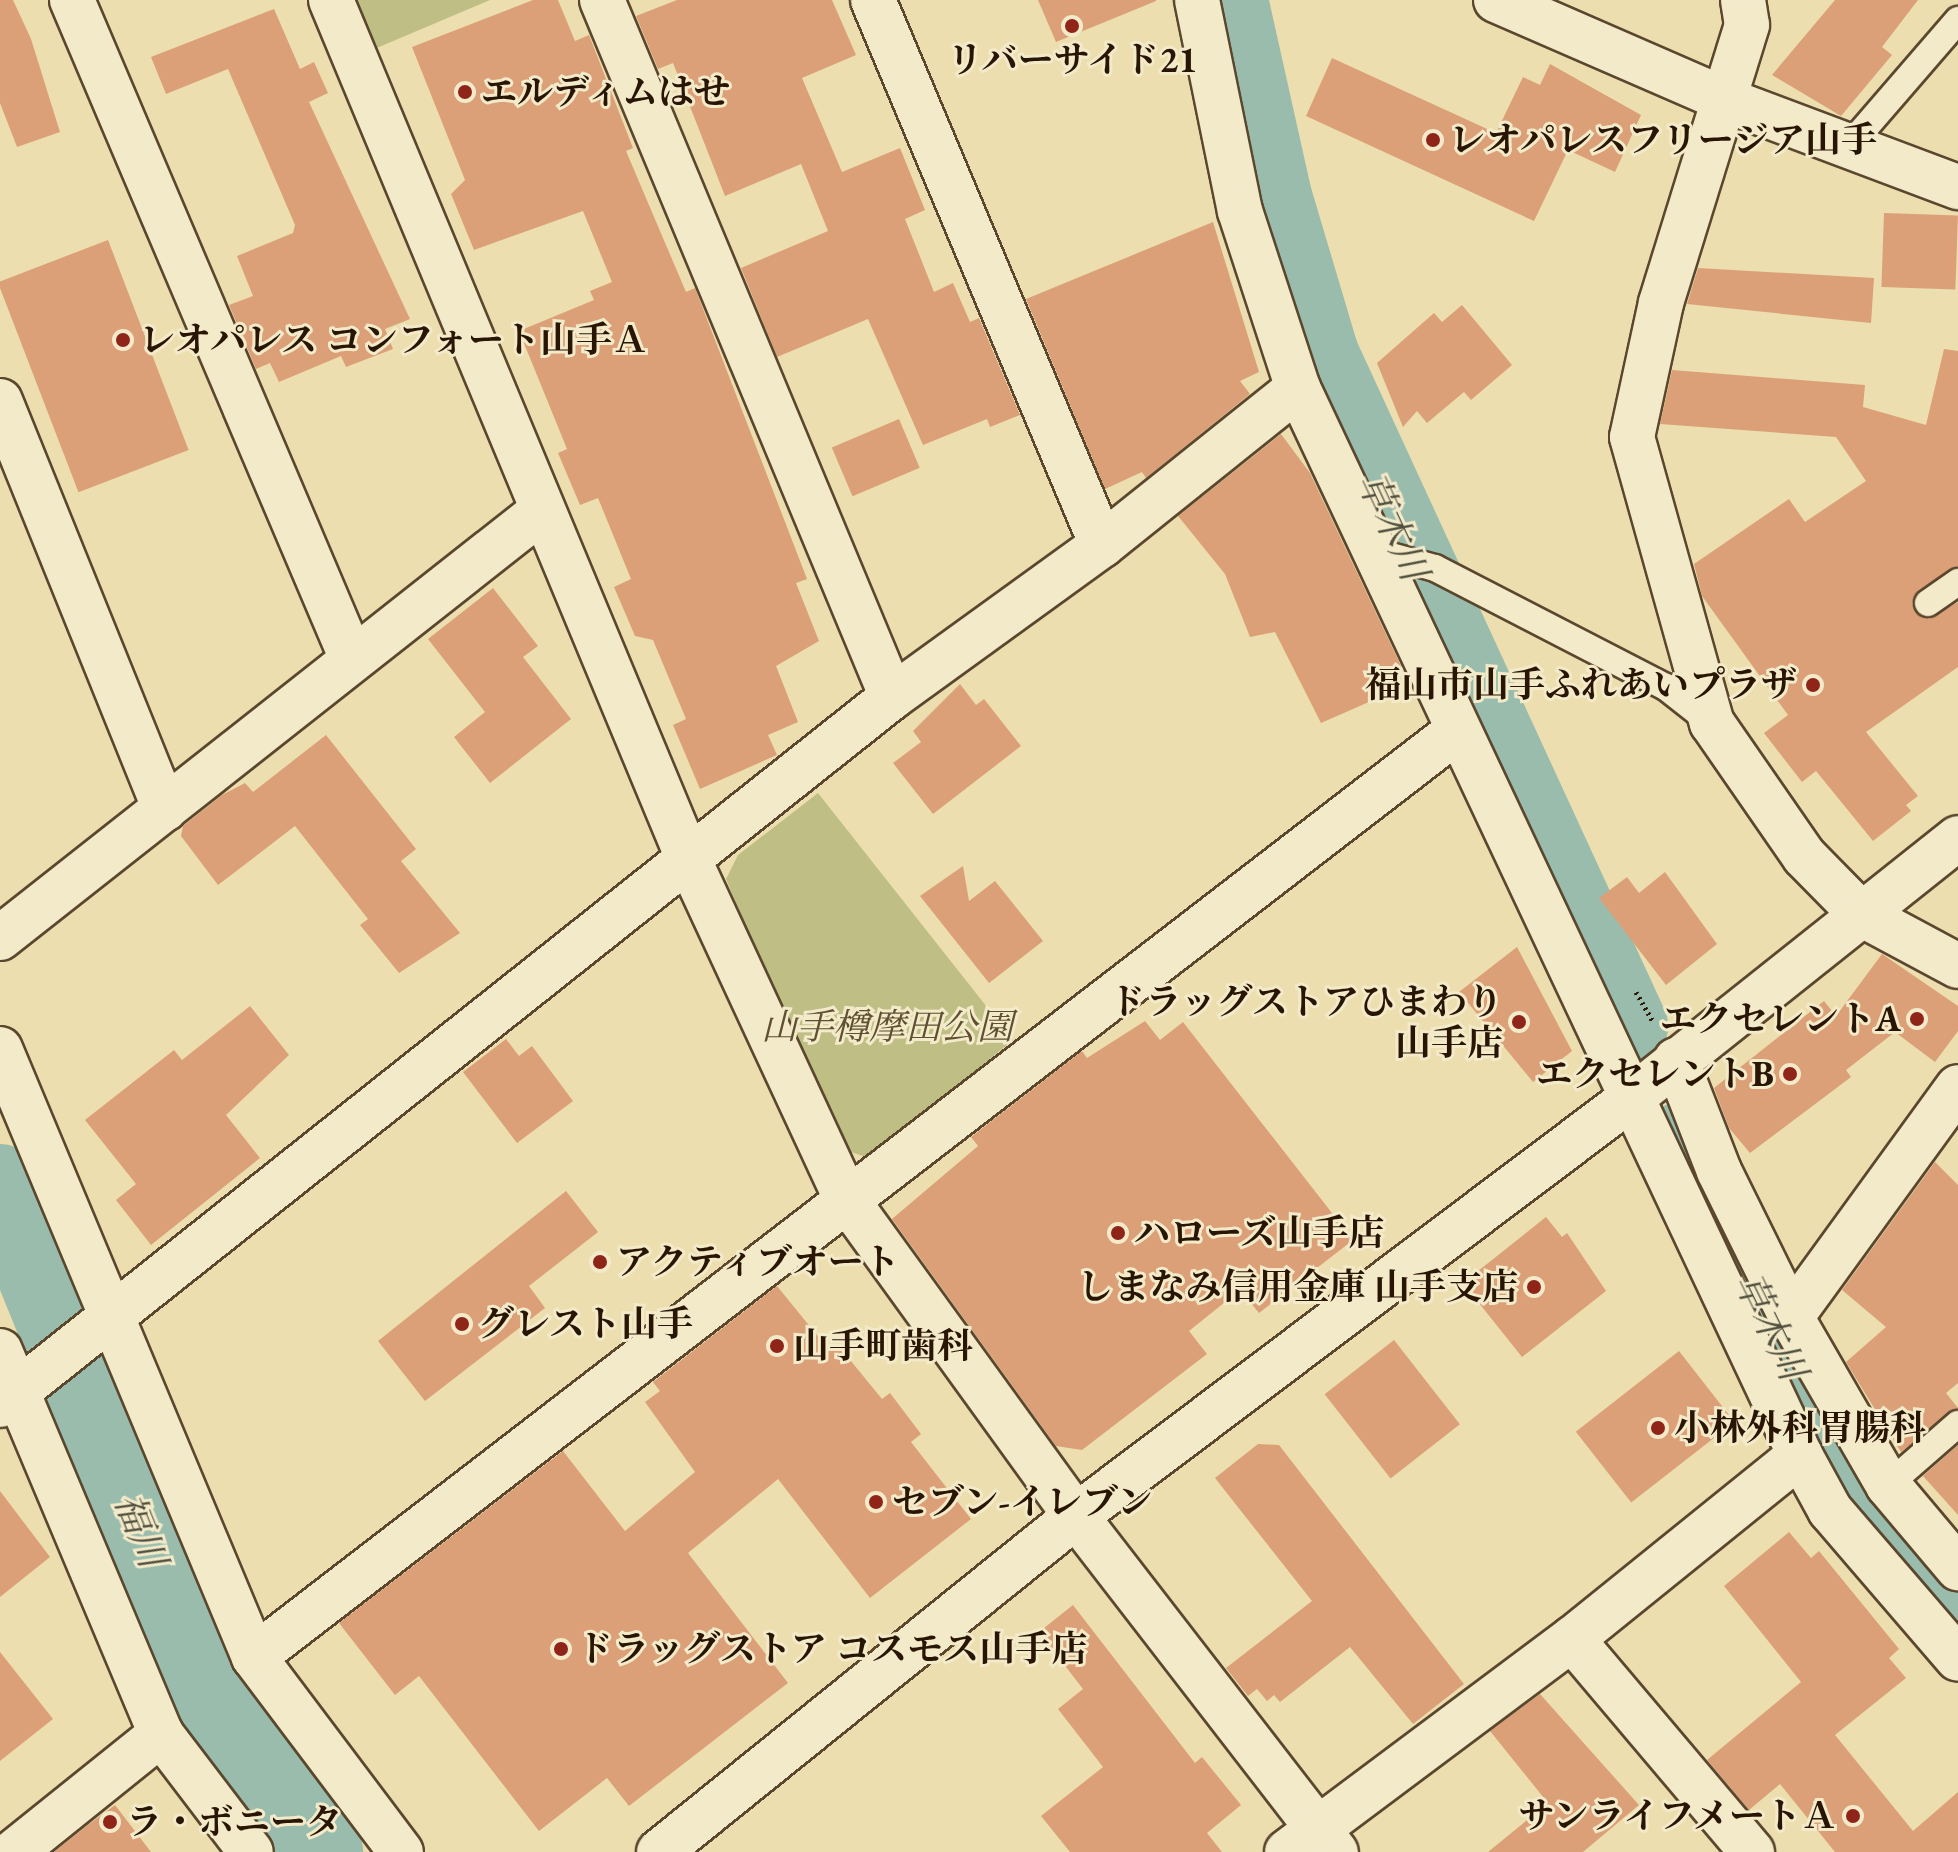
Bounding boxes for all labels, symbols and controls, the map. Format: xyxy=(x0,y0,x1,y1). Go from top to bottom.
marker: リバーサイド21 xyxy=(1063,17,1081,35)
place label: リバーサイド21 xyxy=(945,38,1199,82)
place label: エルディムはせ xyxy=(481,70,733,114)
marker: エルディムはせ xyxy=(456,83,474,101)
place label: レオパレスフリージア山手 xyxy=(1449,118,1881,162)
marker: レオパレスフリージア山手 xyxy=(1424,131,1442,149)
place label: レオパレス コンフォート山手Ａ xyxy=(139,318,652,362)
marker: レオパレス コンフォート山手Ａ xyxy=(114,331,132,349)
water label: 草木川 xyxy=(1348,465,1438,587)
place label: 福山市山手ふれあいプラザ xyxy=(1365,663,1797,707)
marker: 福山市山手ふれあいプラザ xyxy=(1804,676,1822,694)
place label: ドラッグストアひまわり 山手店 xyxy=(1107,979,1503,1064)
place label: エクセレントA xyxy=(1659,997,1901,1041)
park label: 山手樽摩田公園 xyxy=(761,1005,1013,1049)
marker: エクセレントA xyxy=(1908,1010,1926,1028)
marker: ドラッグストアひまわり 山手店 xyxy=(1510,1013,1528,1031)
place label: エクセレントB xyxy=(1535,1052,1774,1096)
marker: エクセレントB xyxy=(1781,1065,1799,1083)
place label: ハローズ山手店 xyxy=(1134,1211,1386,1255)
marker: ハローズ山手店 xyxy=(1109,1224,1127,1242)
place label: アクティブオート xyxy=(616,1240,904,1284)
marker: アクティブオート xyxy=(591,1253,609,1271)
place label: しまなみ信用金庫 山手支店 xyxy=(1077,1265,1518,1309)
water label: 草木川 xyxy=(1726,1265,1816,1387)
marker: しまなみ信用金庫 山手支店 xyxy=(1525,1278,1543,1296)
place label: グレスト山手 xyxy=(478,1302,694,1346)
marker: グレスト山手 xyxy=(453,1315,471,1333)
place label: 山手町歯科 xyxy=(793,1324,973,1368)
marker: 山手町歯科 xyxy=(768,1337,786,1355)
place label: 小林外科胃腸科 xyxy=(1674,1406,1926,1450)
marker: 小林外科胃腸科 xyxy=(1649,1419,1667,1437)
place label: セブン-イレブン xyxy=(892,1480,1155,1524)
water label: 福川 xyxy=(106,1486,176,1574)
marker: セブン-イレブン xyxy=(867,1493,885,1511)
place label: ドラッグストア コスモス山手店 xyxy=(577,1627,1090,1671)
marker: ドラッグストア コスモス山手店 xyxy=(552,1640,570,1658)
place label: サンライフメートＡ xyxy=(1513,1794,1837,1838)
place label: ラ・ボニータ xyxy=(126,1800,342,1844)
marker: サンライフメートＡ xyxy=(1844,1807,1862,1825)
marker: ラ・ボニータ xyxy=(101,1813,119,1831)

